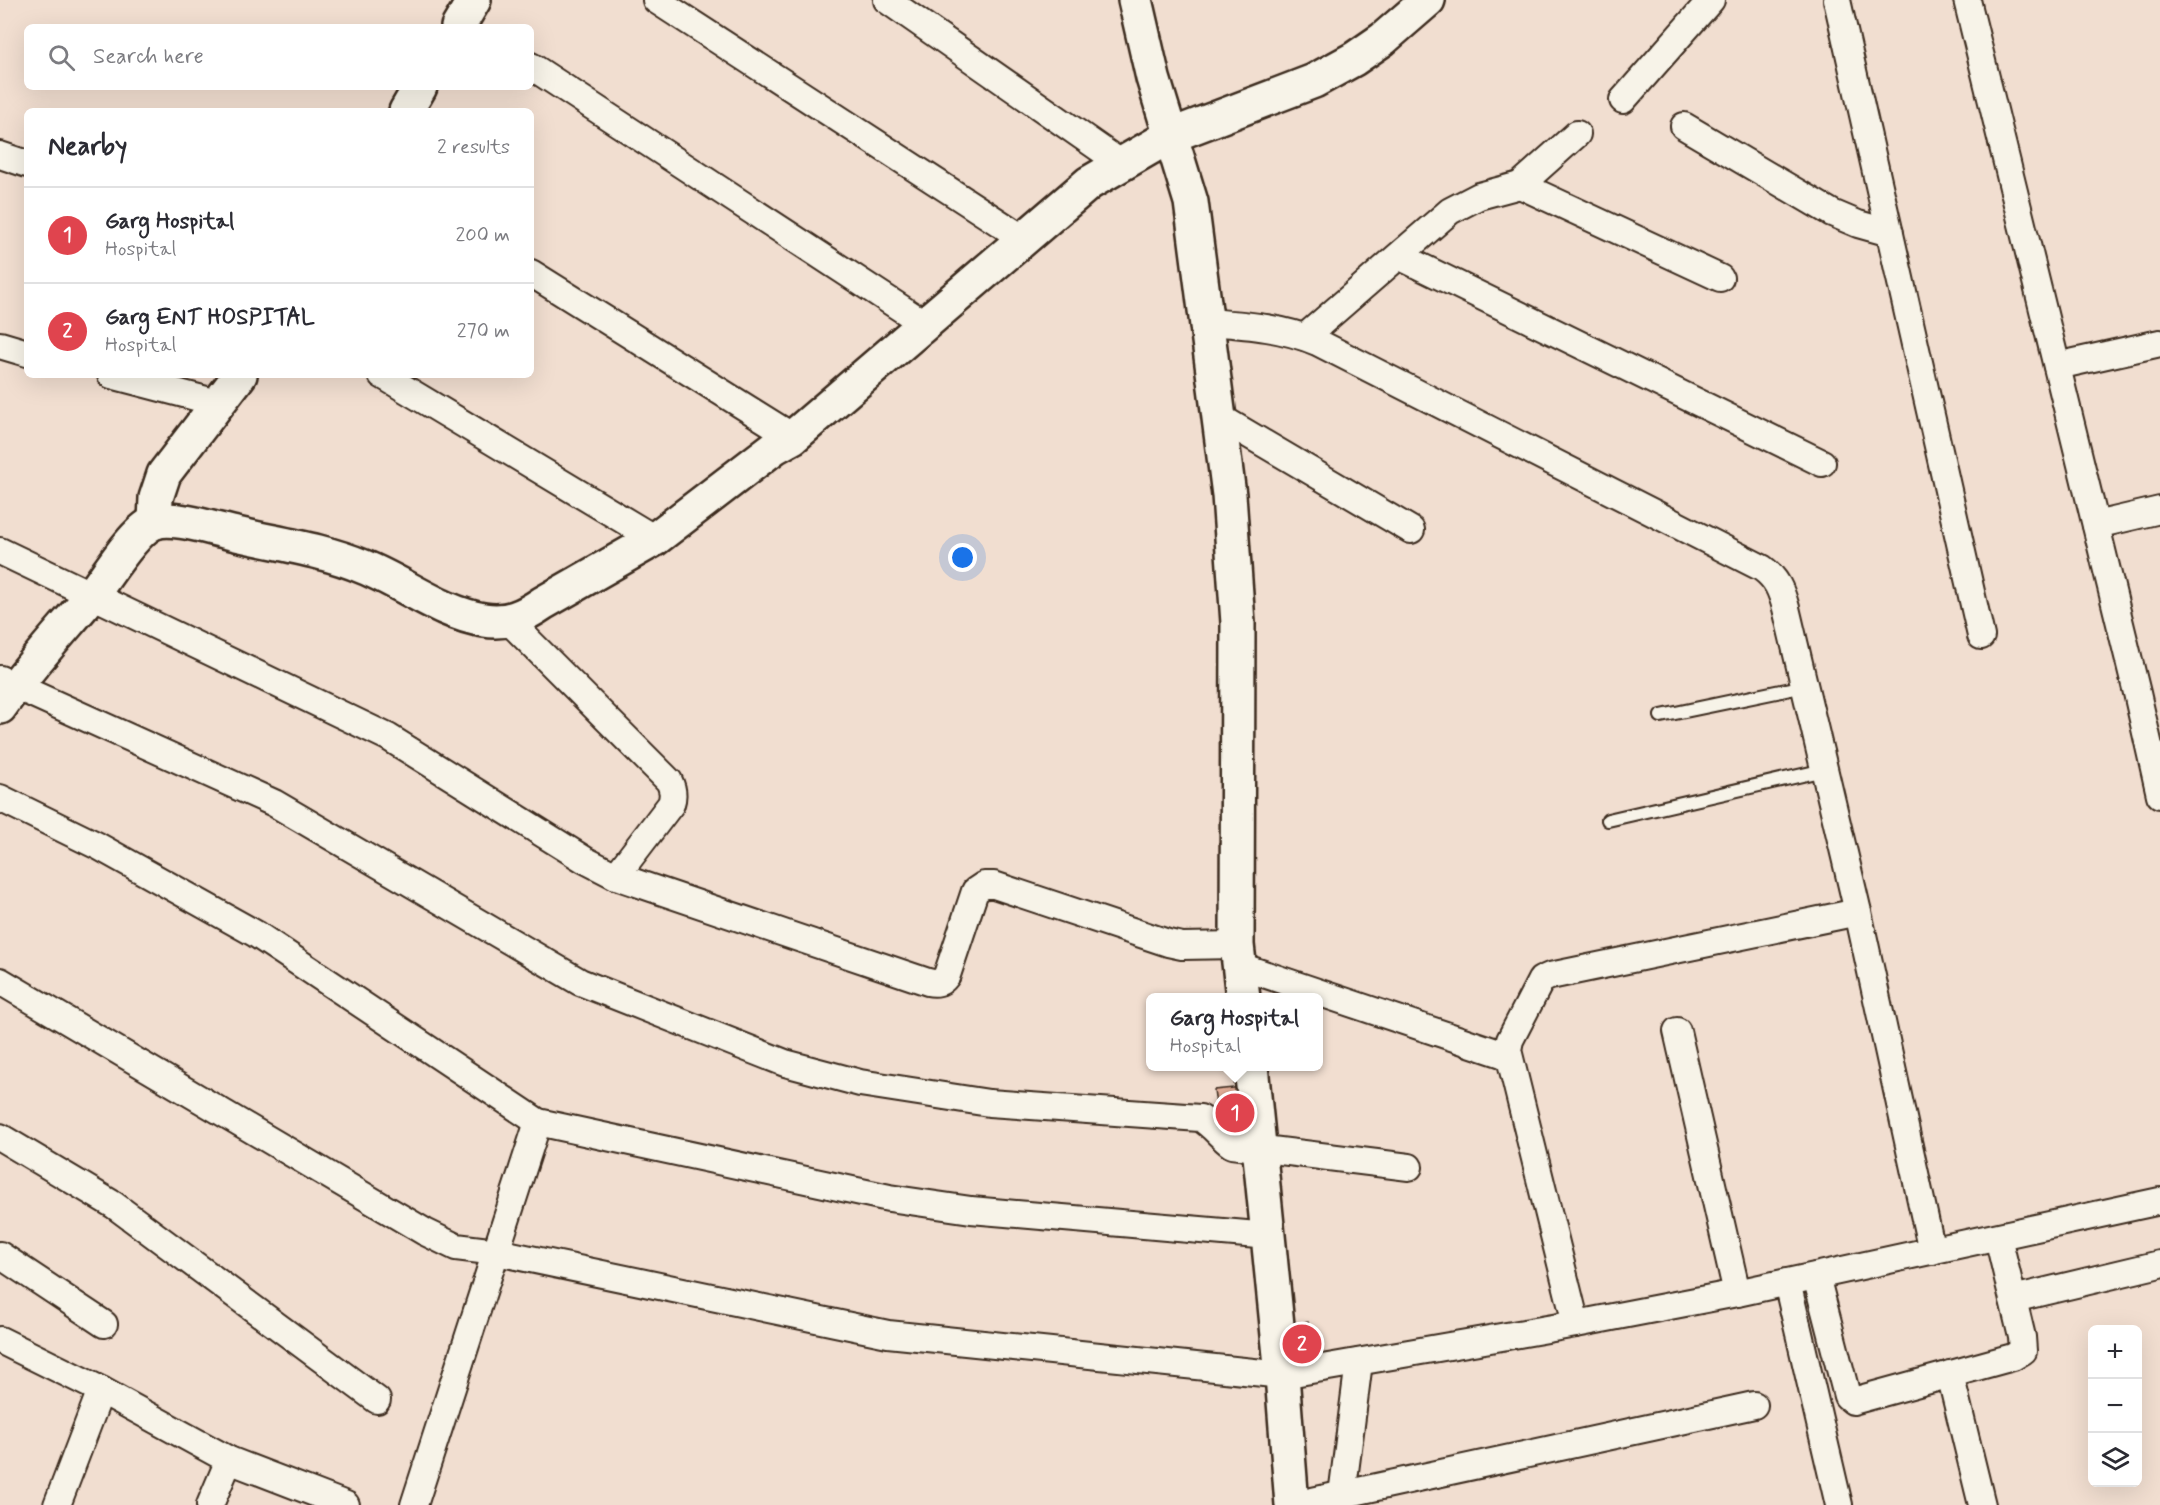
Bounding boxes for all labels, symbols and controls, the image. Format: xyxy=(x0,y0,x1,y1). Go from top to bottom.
search box xyxy=(24,24,534,90)
icon: search xyxy=(45,41,78,74)
text: Search here xyxy=(93,43,204,71)
text: Nearby xyxy=(48,130,127,164)
text: 2 results xyxy=(437,134,510,161)
text: Garg Hospital xyxy=(105,208,234,236)
text: 1 xyxy=(63,222,72,249)
text: 200 m xyxy=(455,222,510,249)
text: Hospital xyxy=(105,236,176,263)
text: Garg ENT HOSPITAL xyxy=(105,304,315,332)
text: 2 xyxy=(63,318,72,345)
text: 270 m xyxy=(457,318,510,345)
text: Hospital xyxy=(105,332,176,359)
your location xyxy=(948,543,977,572)
popup xyxy=(1146,993,1323,1071)
text: Garg Hospital xyxy=(1170,1005,1299,1033)
text: Hospital xyxy=(1170,1033,1241,1060)
pin: 1 xyxy=(1216,1090,1254,1136)
pin: 2 xyxy=(1282,1322,1322,1366)
map controls xyxy=(2088,1325,2142,1487)
button: + xyxy=(2088,1325,2142,1379)
button: − xyxy=(2088,1379,2142,1433)
button: layers xyxy=(2088,1433,2142,1487)

